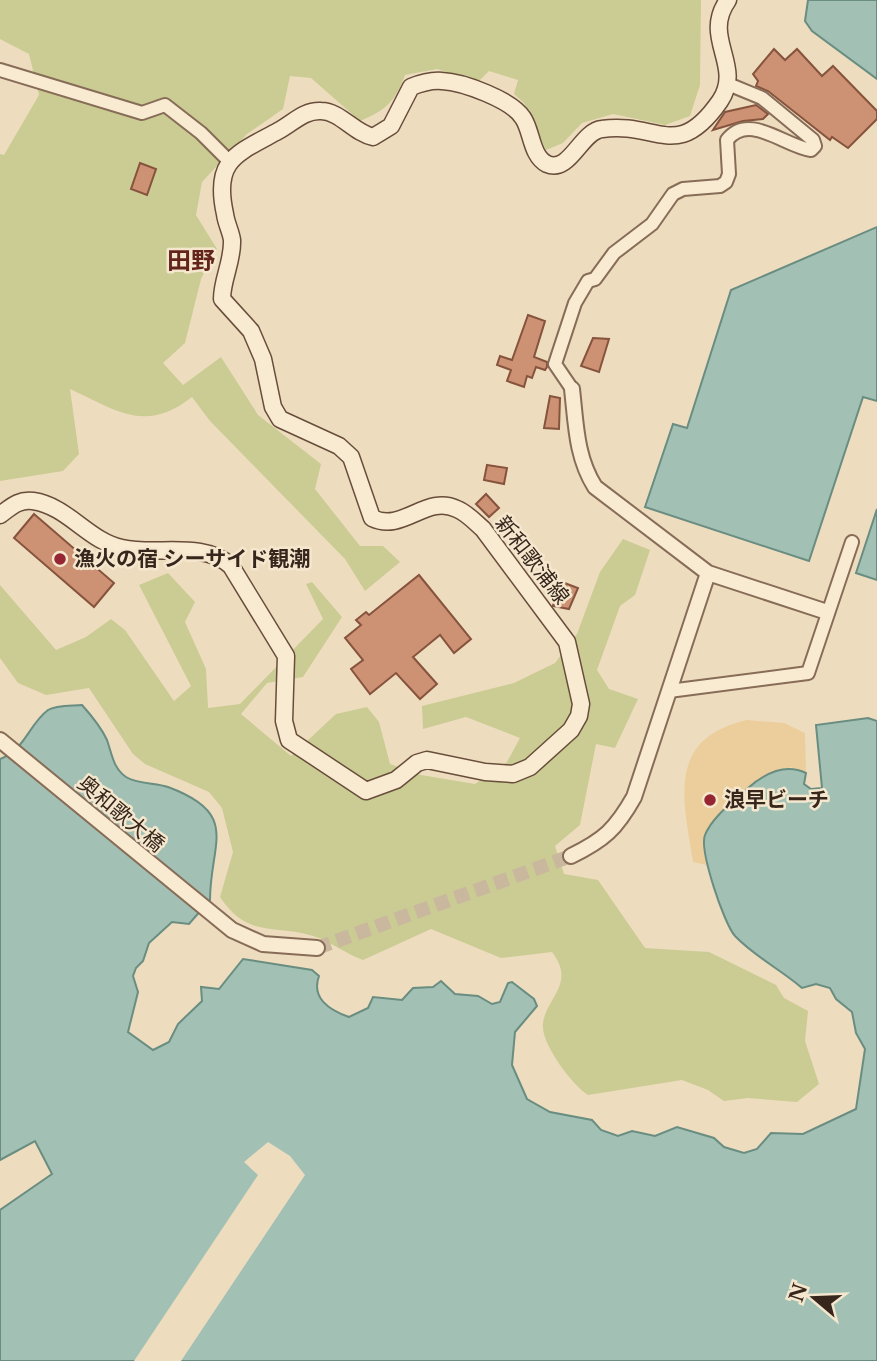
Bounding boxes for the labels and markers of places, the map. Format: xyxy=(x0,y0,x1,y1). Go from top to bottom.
place label: 漁火の宿 シーサイド観潮 xyxy=(74,546,310,572)
marker: 漁火の宿 シーサイド観潮 xyxy=(52,551,68,567)
place label: 浪早ビーチ xyxy=(724,787,829,813)
marker: 浪早ビーチ xyxy=(702,792,718,808)

